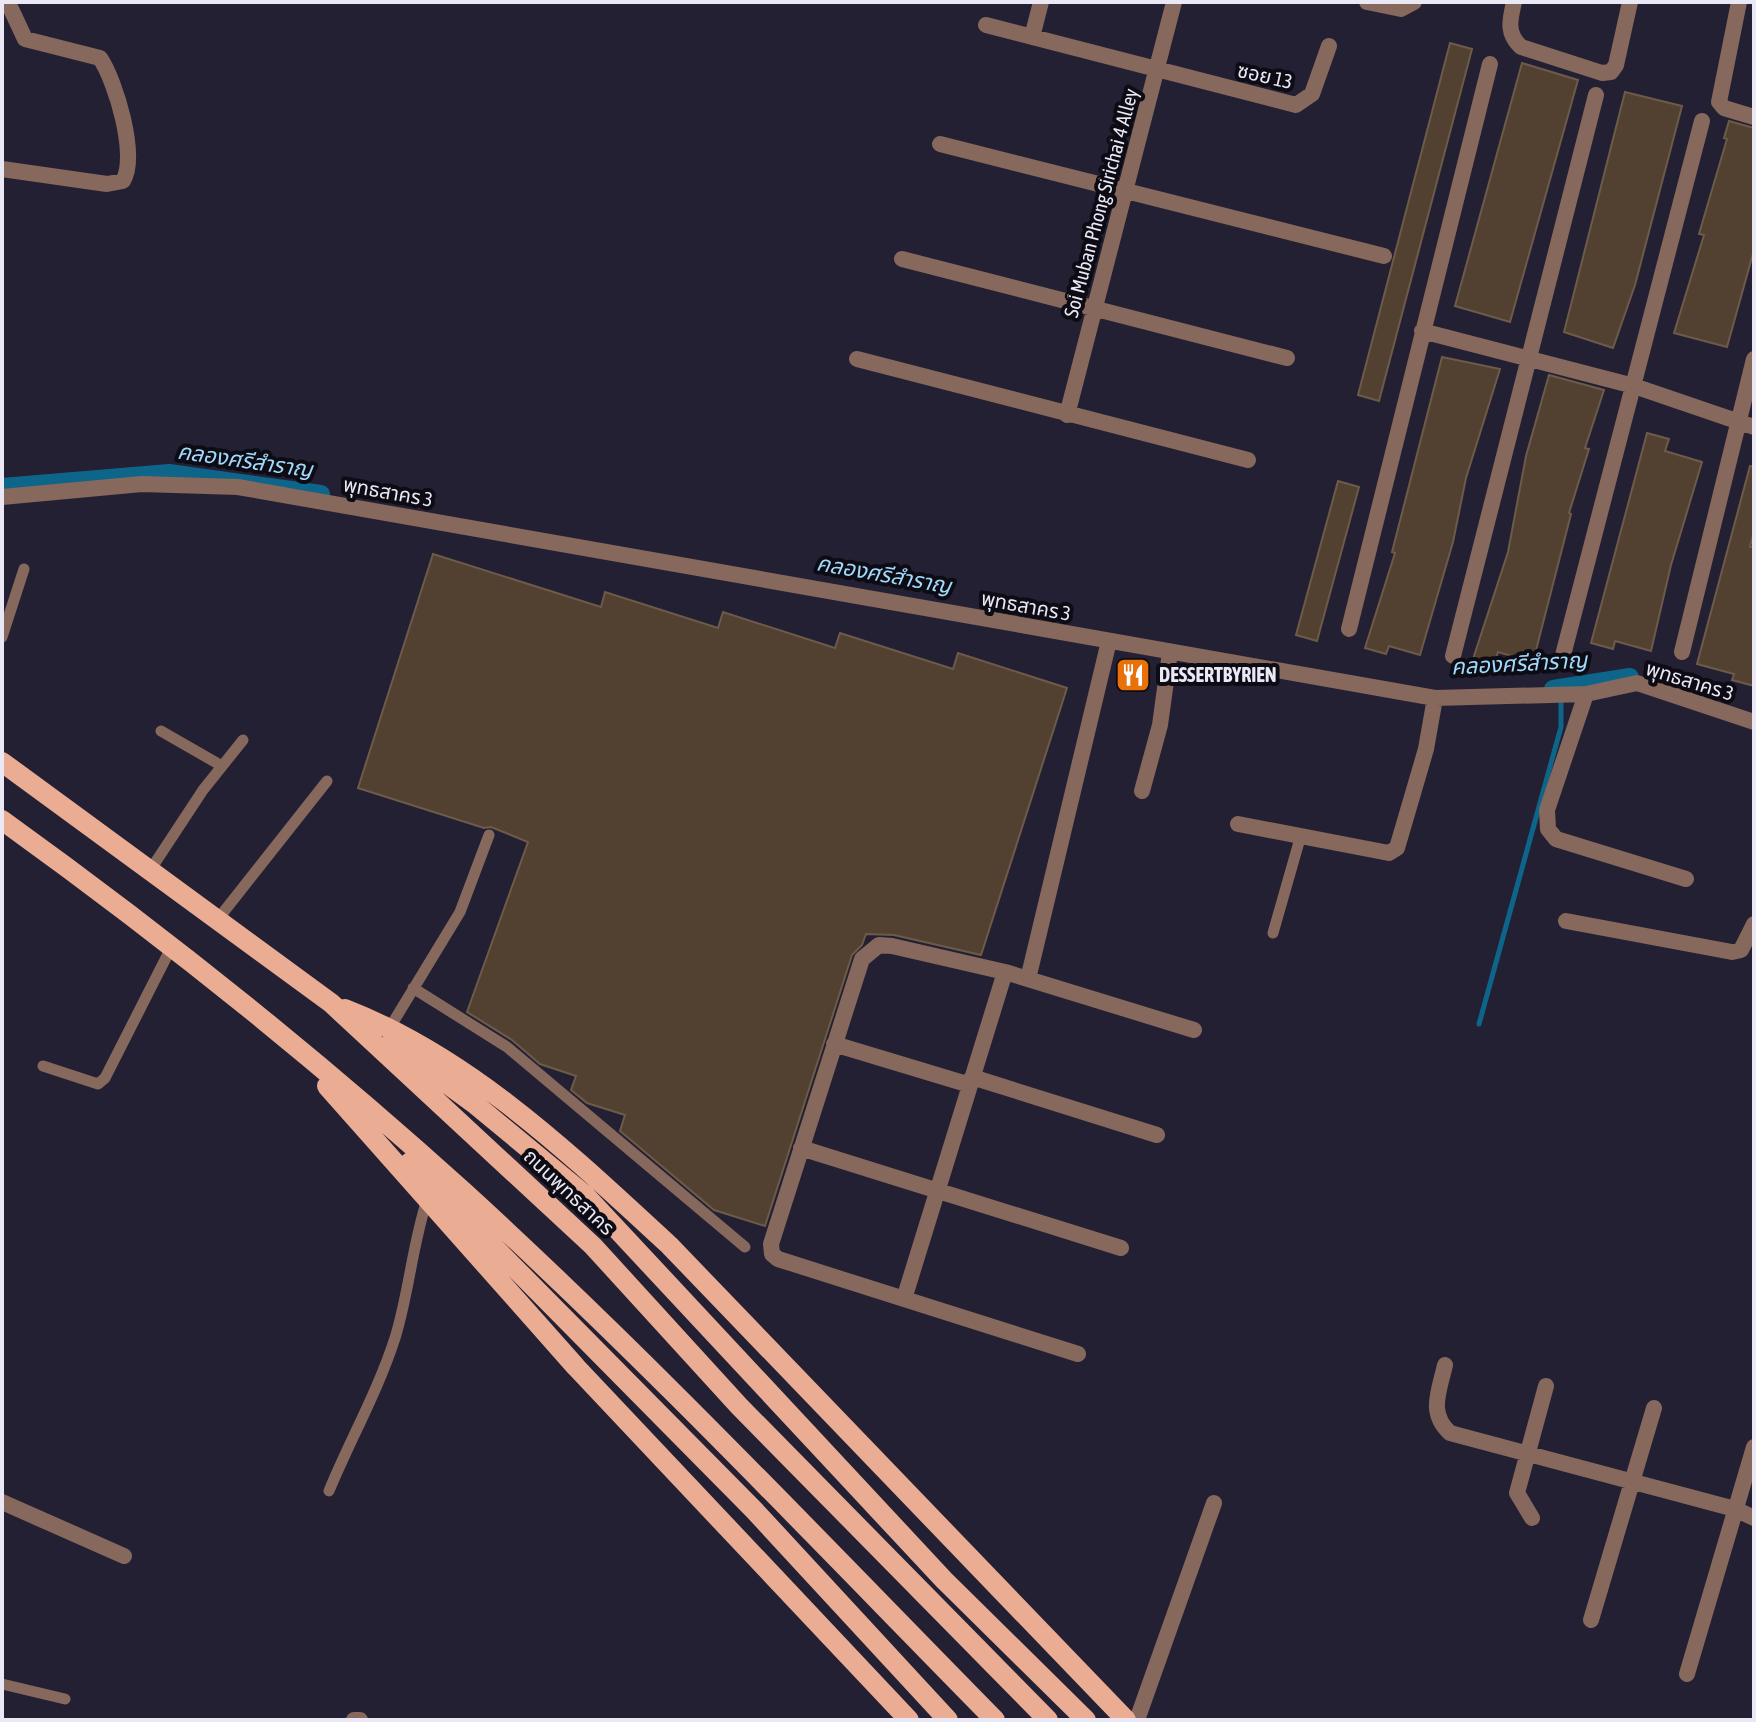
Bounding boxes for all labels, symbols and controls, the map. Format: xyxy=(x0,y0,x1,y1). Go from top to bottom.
street label: ซอย 13 xyxy=(1235,58,1295,93)
street label: Soi Muban Phong Sirichai 4 Alley xyxy=(1059,86,1142,320)
water label: คลองศรีสำราญ xyxy=(176,438,316,483)
street label: พุทธสาคร 3 xyxy=(341,472,435,512)
water label: คลองศรีสำราญ xyxy=(815,549,955,599)
street label: พุทธสาคร 3 xyxy=(979,586,1073,626)
water label: คลองศรีสำราญ xyxy=(1450,646,1590,680)
restaurant icon: DESSERTBYRIEN xyxy=(1114,656,1152,694)
street label: พุทธสาคร 3 xyxy=(1643,656,1737,706)
place label: DESSERTBYRIEN xyxy=(1159,663,1277,686)
street label: ถนนพุทธสาคร xyxy=(519,1144,619,1240)

